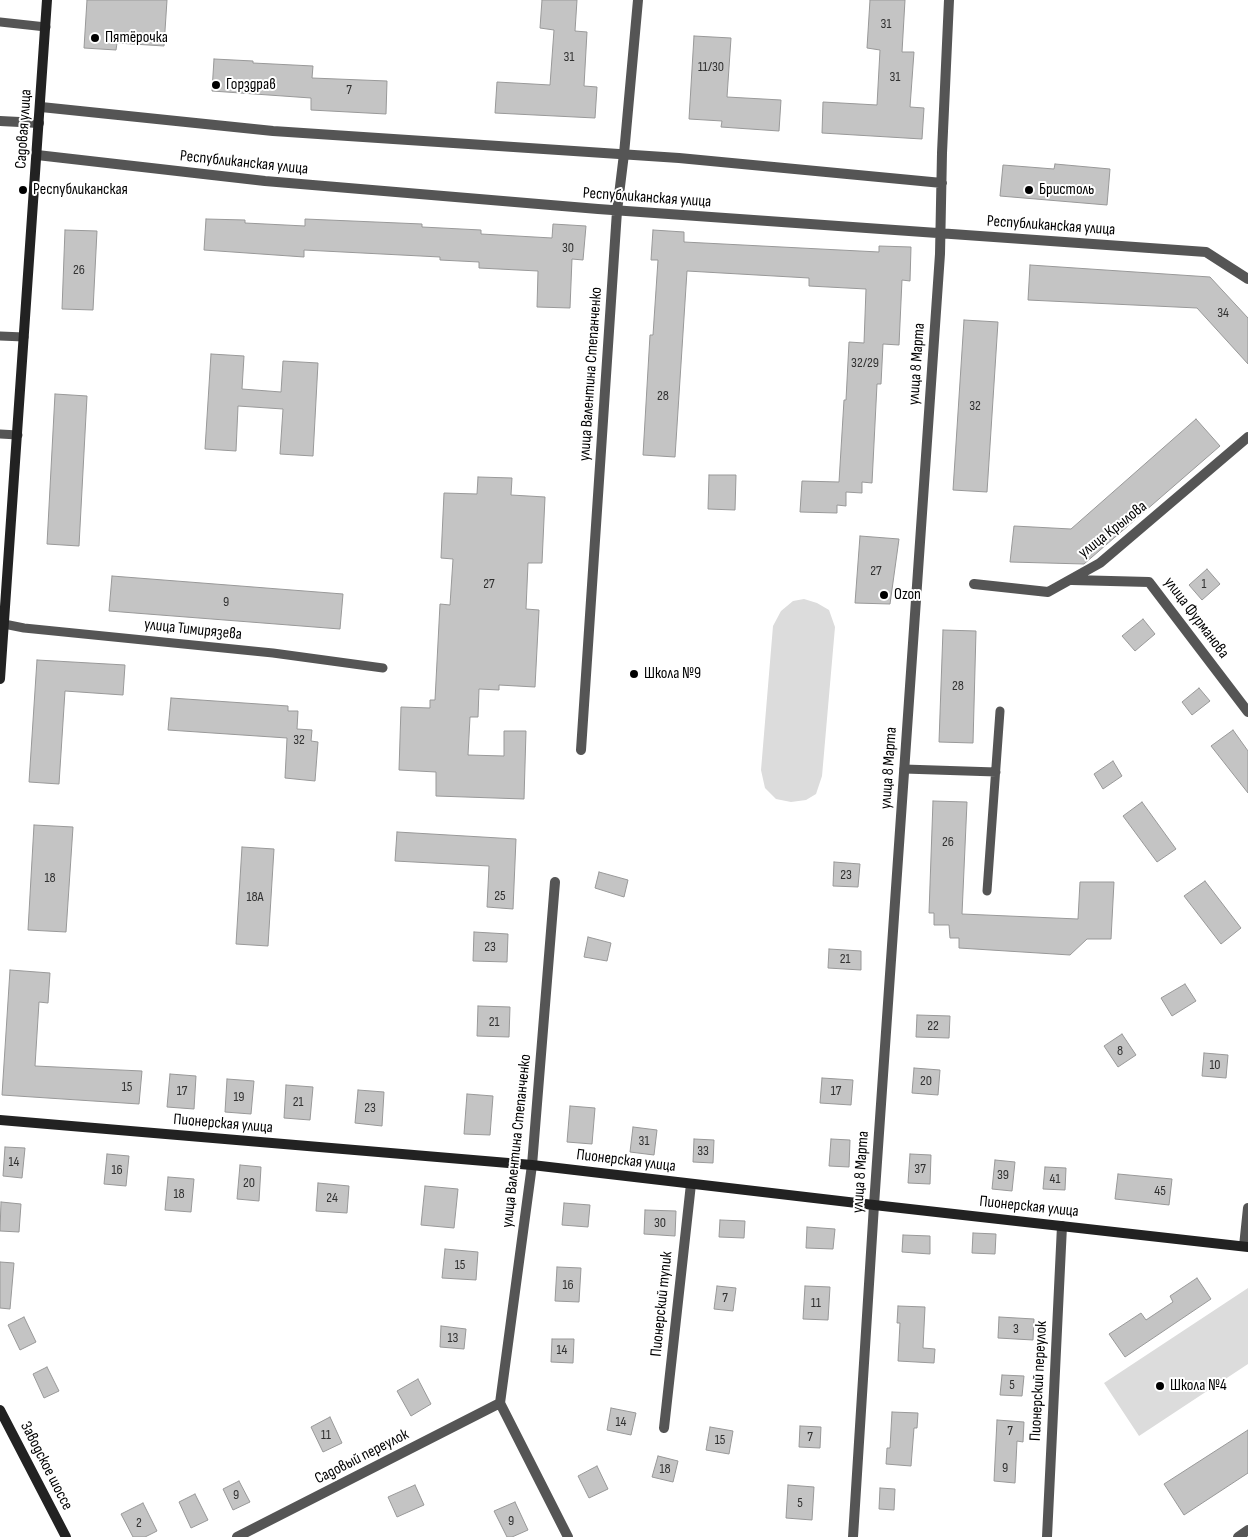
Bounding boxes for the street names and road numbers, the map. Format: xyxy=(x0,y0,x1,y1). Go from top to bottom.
street label: Садовая улица xyxy=(12,89,36,169)
street label: Республиканская улица xyxy=(179,147,309,179)
street label: Республиканская улица xyxy=(582,184,712,212)
street label: Республиканская улица xyxy=(986,212,1116,240)
street label: улица Валентина Степанченко xyxy=(575,286,607,462)
street label: улица 8 Марта xyxy=(905,322,929,406)
street label: улица Крылова xyxy=(1075,497,1151,563)
street label: улица Фурманова xyxy=(1159,574,1233,662)
street label: улица Тимирязева xyxy=(143,615,243,645)
street label: улица 8 Марта xyxy=(877,726,901,810)
street label: улица Валентина Степанченко xyxy=(498,1053,536,1229)
street label: Пионерская улица xyxy=(172,1110,274,1138)
street label: улица 8 Марта xyxy=(849,1130,873,1214)
street label: Пионерская улица xyxy=(575,1145,677,1177)
street label: Пионерская улица xyxy=(978,1192,1080,1222)
street label: Пионерский тупик xyxy=(647,1250,677,1358)
street label: Пионерский переулок xyxy=(1026,1320,1052,1442)
street label: Заводское шоссе xyxy=(15,1418,77,1514)
street label: Садовый переулок xyxy=(312,1425,412,1489)

